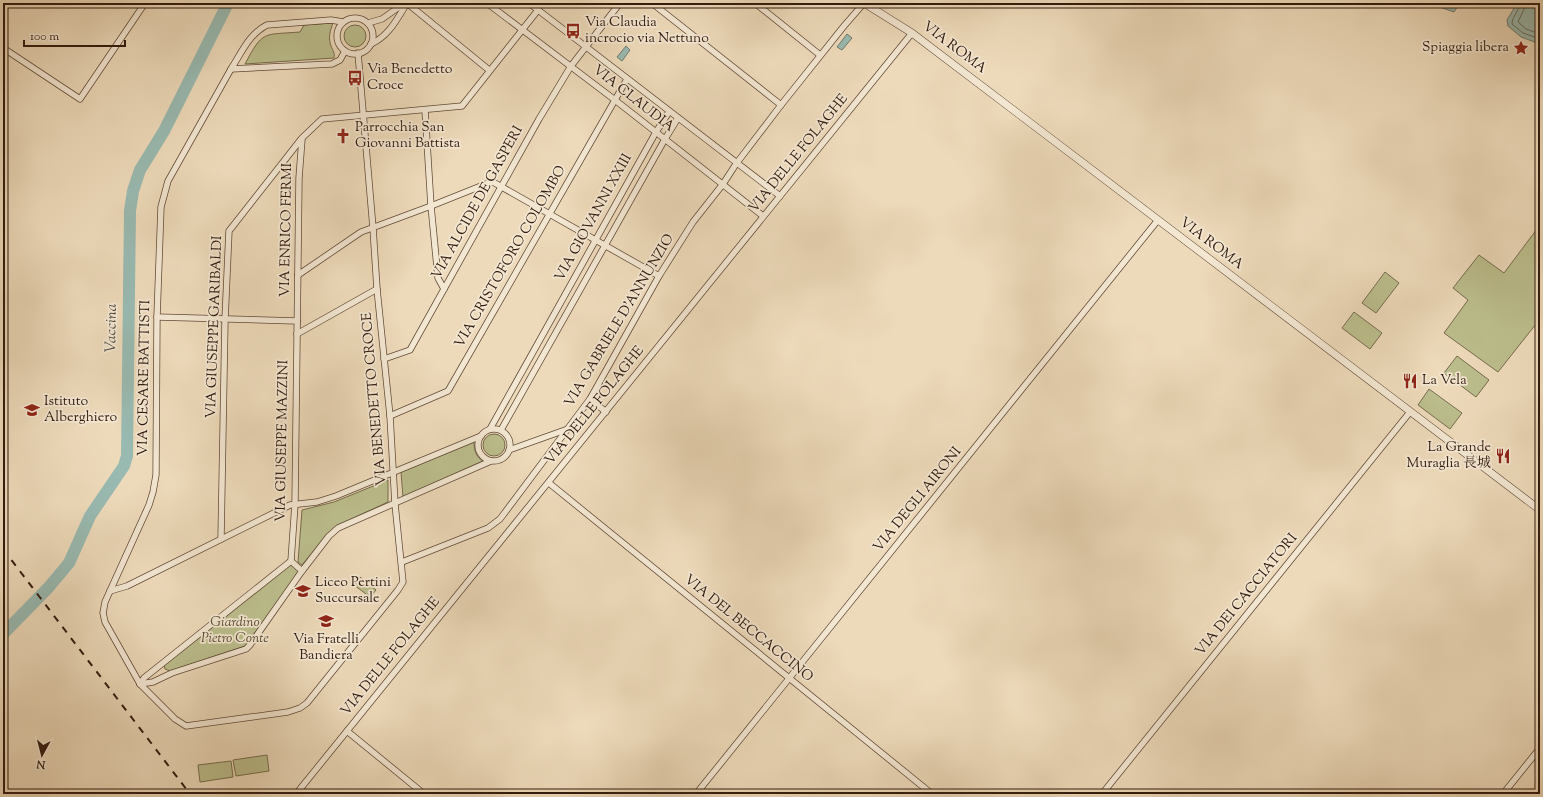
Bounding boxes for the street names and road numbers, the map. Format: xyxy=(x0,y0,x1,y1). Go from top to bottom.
street label: VIA ROMA xyxy=(918,17,991,79)
street label: VIA CLAUDIA xyxy=(588,61,679,138)
street label: VIA DELLE FOLAGHE xyxy=(745,90,854,218)
street label: VIA ALCIDE DE GASPERI xyxy=(427,122,529,283)
street label: VIA GIOVANNI XXIII xyxy=(551,150,638,286)
street label: VIA ENRICO FERMI xyxy=(276,162,298,297)
street label: VIA CRISTOFORO COLOMBO xyxy=(450,162,572,352)
street label: VIA ROMA xyxy=(1175,213,1248,275)
street label: VIA GABRIELE D'ANNUNZIO xyxy=(560,231,680,411)
street label: VIA GIUSEPPE GARIBALDI xyxy=(202,235,228,419)
street label: VIA CESARE BATTISTI xyxy=(134,299,156,456)
street label: VIA BENEDETTO CROCE xyxy=(357,311,393,487)
street label: VIA DELLE FOLAGHE xyxy=(541,342,650,470)
street label: VIA GIUSEPPE MAZZINI xyxy=(272,359,294,522)
street label: VIA DEGLI AIRONI xyxy=(869,443,967,557)
street label: VIA DEI CACCIATORI xyxy=(1191,529,1303,661)
street label: VIA DEL BECCACCINO xyxy=(679,570,817,688)
street label: VIA DELLE FOLAGHE xyxy=(337,593,446,721)

